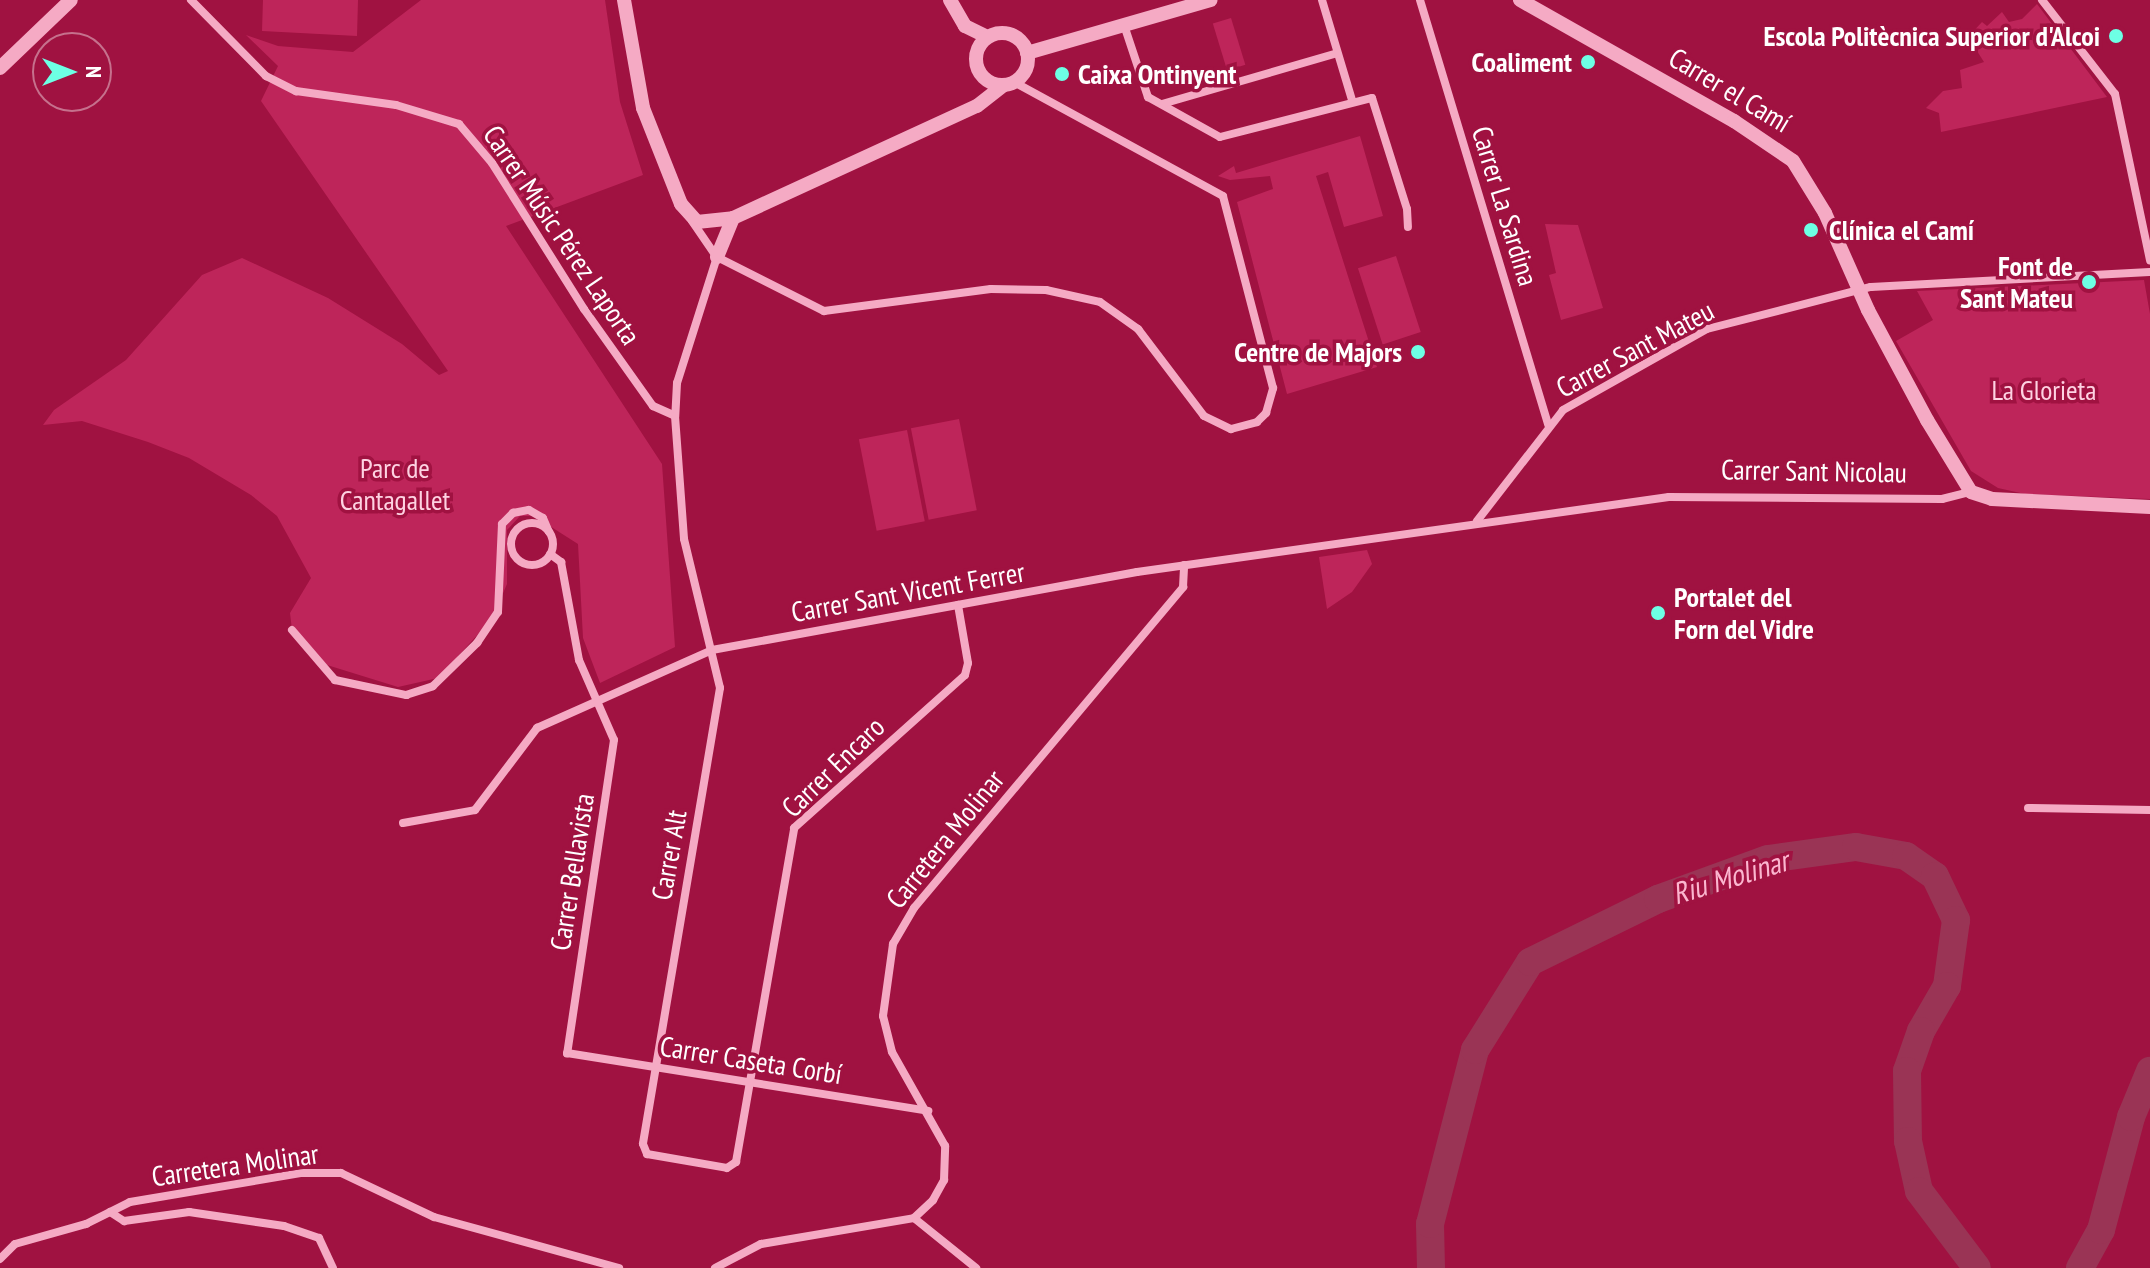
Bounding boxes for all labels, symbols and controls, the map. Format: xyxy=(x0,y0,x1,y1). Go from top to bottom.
place label: Escola Politècnica Superior d'Alcoi xyxy=(1763,19,2100,53)
marker: Escola Politècnica Superior d'Alcoi xyxy=(2107,27,2125,45)
north arrow xyxy=(32,32,112,112)
street label: Carrer el Camí xyxy=(1663,41,1797,139)
place label: Coaliment xyxy=(1472,45,1572,79)
marker: Coaliment xyxy=(1579,53,1597,71)
place label: Caixa Ontinyent xyxy=(1078,57,1237,91)
marker: Caixa Ontinyent xyxy=(1053,65,1071,83)
text: N xyxy=(80,66,108,78)
street label: Carrer Músic Pérez Laporta xyxy=(476,119,648,351)
street label: Carrer La Sardina xyxy=(1465,122,1545,290)
place label: Clínica el Camí xyxy=(1829,213,1974,247)
marker: Clínica el Camí xyxy=(1800,219,1822,241)
place label: Font de Sant Mateu xyxy=(1960,249,2073,315)
marker: Font de Sant Mateu xyxy=(2080,273,2098,291)
street label: Carrer Sant Mateu xyxy=(1551,293,1719,405)
place label: Centre de Majors xyxy=(1234,335,1402,369)
marker: Centre de Majors xyxy=(1409,343,1427,361)
park label: La Glorieta xyxy=(1992,373,2096,407)
park label: Parc de Cantagallet xyxy=(340,451,450,517)
street label: Carrer Sant Nicolau xyxy=(1721,453,1907,489)
street label: Carrer Sant Vicent Ferrer xyxy=(788,555,1028,629)
place label: Portalet del Forn del Vidre xyxy=(1674,580,1815,646)
marker: Portalet del Forn del Vidre xyxy=(1649,604,1667,622)
street label: Carrer Encaro xyxy=(775,710,891,824)
street label: Carretera Molinar xyxy=(879,763,1011,915)
street label: Carrer Bellavista xyxy=(543,791,601,953)
street label: Carrer Alt xyxy=(644,807,694,903)
water label: Riu Molinar xyxy=(1668,842,1792,912)
street label: Carrer Caseta Corbí xyxy=(658,1029,844,1091)
street label: Carretera Molinar xyxy=(149,1137,321,1193)

